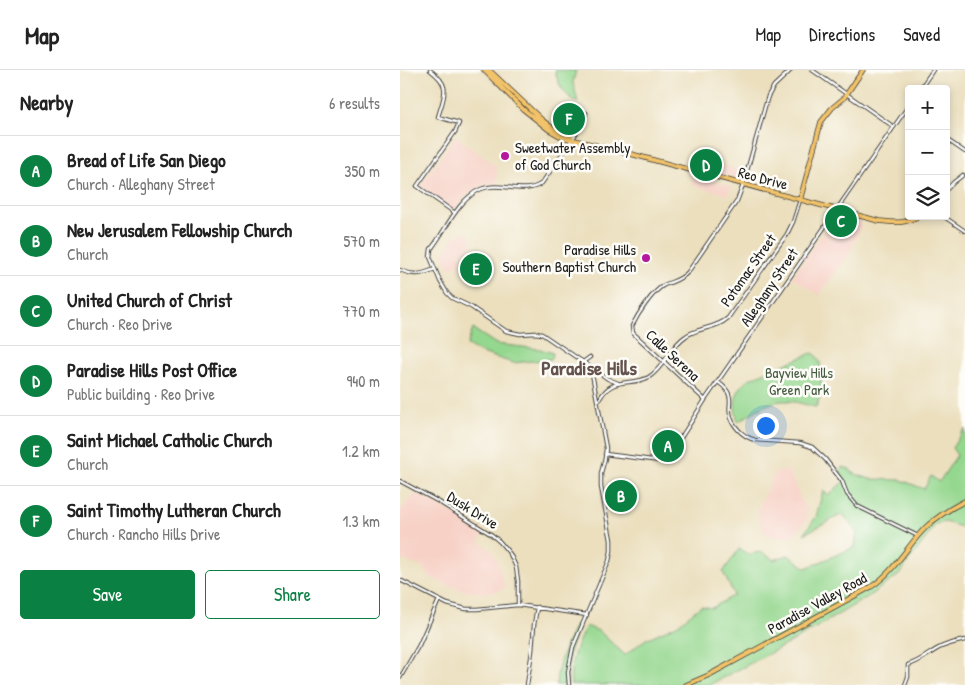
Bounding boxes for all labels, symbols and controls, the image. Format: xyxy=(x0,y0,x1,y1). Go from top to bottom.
text: Map xyxy=(25,19,59,51)
text: Map xyxy=(756,22,781,47)
text: Directions xyxy=(809,22,875,47)
text: Saved xyxy=(903,22,940,47)
map controls xyxy=(905,85,950,220)
button: + xyxy=(905,85,950,130)
text: Nearby xyxy=(20,88,73,117)
text: 6 results xyxy=(329,92,380,114)
pin: F xyxy=(553,100,585,138)
button: − xyxy=(905,130,950,175)
place label: Sweetwater Assembly of God Church xyxy=(515,137,631,175)
pin: D xyxy=(690,146,722,184)
text: Bread of Life San Diego xyxy=(67,147,226,173)
marker: Sweetwater Assembly of God Church xyxy=(499,150,511,162)
text: A xyxy=(32,160,40,182)
text: 350 m xyxy=(344,160,380,182)
street label: Reo Drive xyxy=(736,161,790,195)
text: Church · Alleghany Street xyxy=(67,173,215,195)
button: layers xyxy=(905,175,950,220)
pin: C xyxy=(825,202,857,240)
text: New Jerusalem Fellowship Church xyxy=(67,217,292,243)
street label: Potomac Street xyxy=(715,229,781,311)
text: B xyxy=(32,230,40,252)
text: 570 m xyxy=(344,230,380,252)
place label: Paradise Hills Southern Baptist Church xyxy=(502,239,636,277)
text: Church xyxy=(67,243,108,265)
street label: Alleghany Street xyxy=(735,243,803,330)
pin: E xyxy=(460,250,492,288)
marker: Paradise Hills Southern Baptist Church xyxy=(640,252,652,264)
text: United Church of Christ xyxy=(67,287,232,313)
text: C xyxy=(32,300,40,322)
text: 770 m xyxy=(342,300,380,322)
text: Church · Reo Drive xyxy=(67,313,172,335)
street label: Calle Serena xyxy=(641,324,705,386)
district label: Paradise Hills xyxy=(541,354,637,381)
text: Paradise Hills Post Office xyxy=(67,357,237,383)
park label: Bayview Hills Green Park xyxy=(765,362,833,400)
text: D xyxy=(32,370,40,392)
text: 940 m xyxy=(346,370,380,392)
text: Public building · Reo Drive xyxy=(67,383,215,405)
your location xyxy=(753,413,779,439)
text: Saint Michael Catholic Church xyxy=(67,427,272,453)
pin: A xyxy=(652,427,684,465)
text: E xyxy=(32,440,40,462)
text: 1.2 km xyxy=(342,440,380,462)
text: Church xyxy=(67,453,108,475)
pin: B xyxy=(605,477,637,515)
street label: Dusk Drive xyxy=(443,486,503,534)
text: Saint Timothy Lutheran Church xyxy=(67,497,281,523)
text: F xyxy=(33,510,39,532)
text: 1.3 km xyxy=(342,510,380,532)
text: Church · Rancho Hills Drive xyxy=(67,523,220,545)
street label: Paradise Valley Road xyxy=(764,567,870,639)
button: Save xyxy=(20,570,195,619)
button: Share xyxy=(205,570,380,619)

